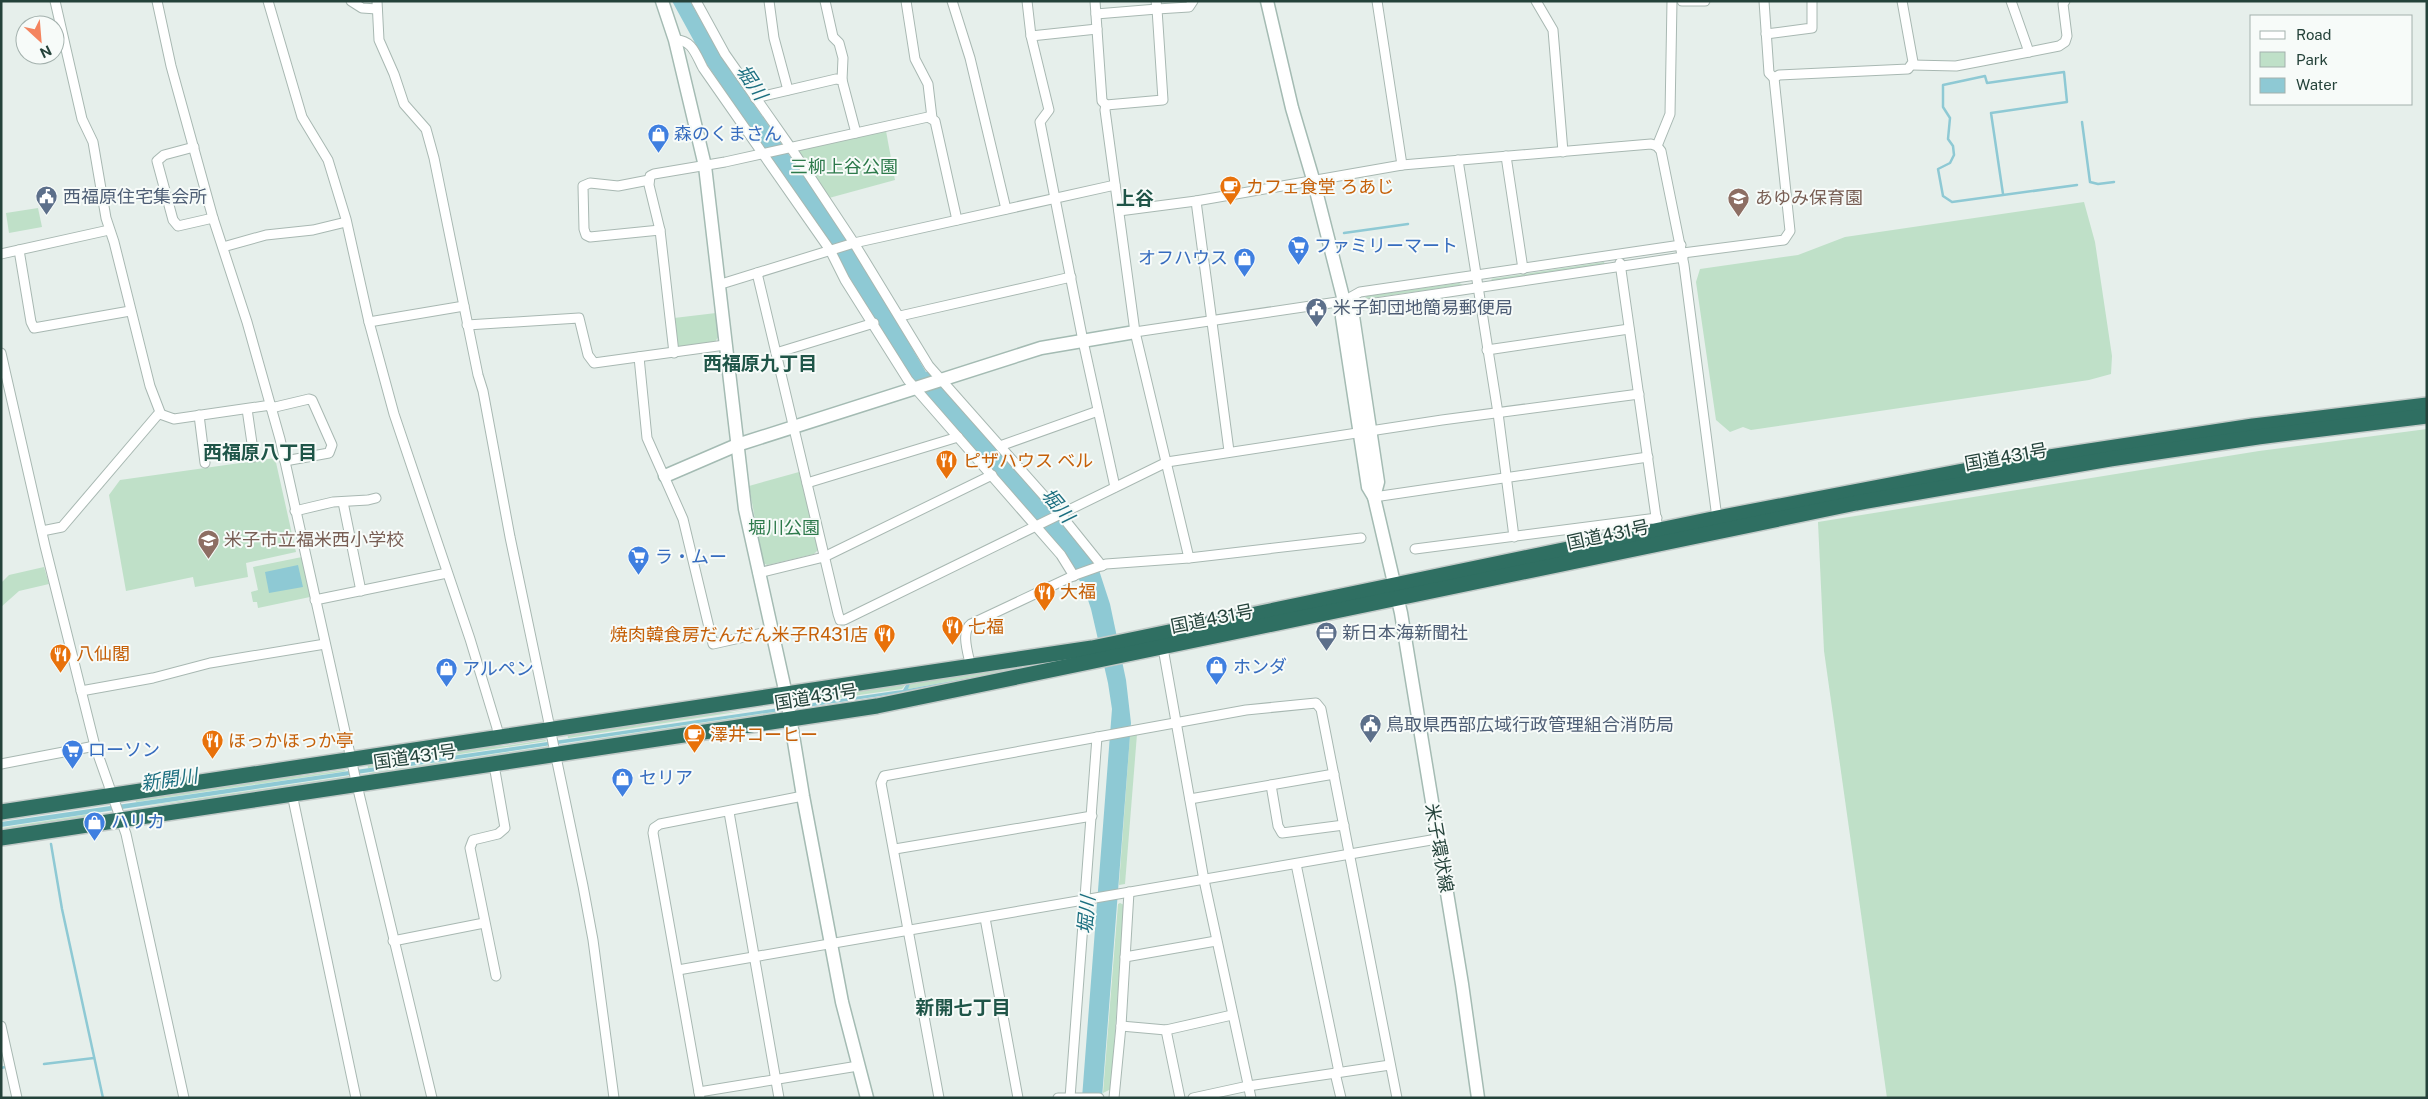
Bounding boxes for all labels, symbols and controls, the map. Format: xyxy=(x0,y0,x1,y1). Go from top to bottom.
north arrow xyxy=(15,15,65,65)
legend xyxy=(2250,15,2413,105)
text: Road xyxy=(2296,26,2332,43)
text: N xyxy=(37,42,54,61)
text: Park xyxy=(2296,51,2328,68)
water label: 堀川 xyxy=(732,60,773,106)
text: Water xyxy=(2296,76,2338,93)
shop icon: 森のくまさん xyxy=(646,122,670,153)
place label: 森のくまさん xyxy=(674,123,782,144)
park label: 三柳上谷公園 xyxy=(790,156,898,177)
cafe icon: カフェ食堂 ろあじ xyxy=(1218,175,1242,206)
place label: カフェ食堂 ろあじ xyxy=(1246,176,1394,197)
public building icon: 西福原住宅集会所 xyxy=(35,185,59,216)
place label: 西福原住宅集会所 xyxy=(63,186,207,207)
school or university icon: あゆみ保育園 xyxy=(1727,186,1751,217)
district label: 上谷 xyxy=(1116,187,1154,209)
place label: あゆみ保育園 xyxy=(1755,187,1863,208)
supermarket icon: ファミリーマート xyxy=(1286,234,1310,265)
place label: ファミリーマート xyxy=(1314,235,1458,256)
shop icon: オフハウス xyxy=(1232,246,1256,277)
place label: オフハウス xyxy=(1138,247,1228,268)
public building icon: 米子卸団地簡易郵便局 xyxy=(1305,296,1329,327)
place label: 米子卸団地簡易郵便局 xyxy=(1333,297,1513,318)
district label: 西福原九丁目 xyxy=(703,352,817,374)
street label: 国道431号 xyxy=(1963,439,2049,474)
district label: 西福原八丁目 xyxy=(203,441,317,463)
restaurant icon: ピザハウス ベル xyxy=(935,449,959,480)
place label: ピザハウス ベル xyxy=(963,450,1093,471)
water label: 堀川 xyxy=(1037,483,1080,528)
street label: 国道431号 xyxy=(1565,516,1651,554)
park label: 堀川公園 xyxy=(748,517,820,538)
school or university icon: 米子市立福米西小学校 xyxy=(196,528,220,559)
place label: 米子市立福米西小学校 xyxy=(224,529,404,550)
supermarket icon: ラ・ムー xyxy=(627,545,651,576)
place label: ラ・ムー xyxy=(655,546,727,567)
restaurant icon: 大福 xyxy=(1032,580,1056,611)
place label: 大福 xyxy=(1060,581,1096,602)
street label: 国道431号 xyxy=(1169,600,1255,637)
restaurant icon: 七福 xyxy=(940,615,964,646)
place label: 七福 xyxy=(968,616,1004,637)
office icon: 新日本海新聞社 xyxy=(1314,621,1338,652)
place label: 新日本海新聞社 xyxy=(1342,622,1468,643)
restaurant icon: 焼肉韓食房だんだん米子R431店 xyxy=(872,623,896,654)
place label: 焼肉韓食房だんだん米子R431店 xyxy=(610,624,868,645)
restaurant icon: 八仙閣 xyxy=(48,642,72,673)
place label: 八仙閣 xyxy=(76,643,130,664)
shop icon: ホンダ xyxy=(1205,655,1229,686)
place label: ホンダ xyxy=(1233,656,1287,677)
shop icon: アルペン xyxy=(434,657,458,688)
place label: アルペン xyxy=(462,658,534,679)
street label: 国道431号 xyxy=(773,680,859,713)
public building icon: 鳥取県西部広域行政管理組合消防局 xyxy=(1358,713,1382,744)
place label: 鳥取県西部広域行政管理組合消防局 xyxy=(1386,714,1674,735)
cafe icon: 澤井コーヒー xyxy=(682,723,706,754)
place label: 澤井コーヒー xyxy=(710,724,818,745)
restaurant icon: ほっかほっか亭 xyxy=(200,729,224,760)
place label: ほっかほっか亭 xyxy=(228,730,354,751)
supermarket icon: ローソン xyxy=(60,738,84,769)
place label: ローソン xyxy=(88,739,160,760)
street label: 国道431号 xyxy=(372,740,458,773)
water label: 新開川 xyxy=(139,764,201,794)
shop icon: セリア xyxy=(611,766,635,797)
place label: セリア xyxy=(639,767,693,788)
street label: 米子環状線 xyxy=(1421,802,1458,894)
shop icon: ハリカ xyxy=(83,810,107,841)
place label: ハリカ xyxy=(111,811,165,832)
water label: 堀川 xyxy=(1073,893,1099,935)
district label: 新開七丁目 xyxy=(915,996,1011,1018)

